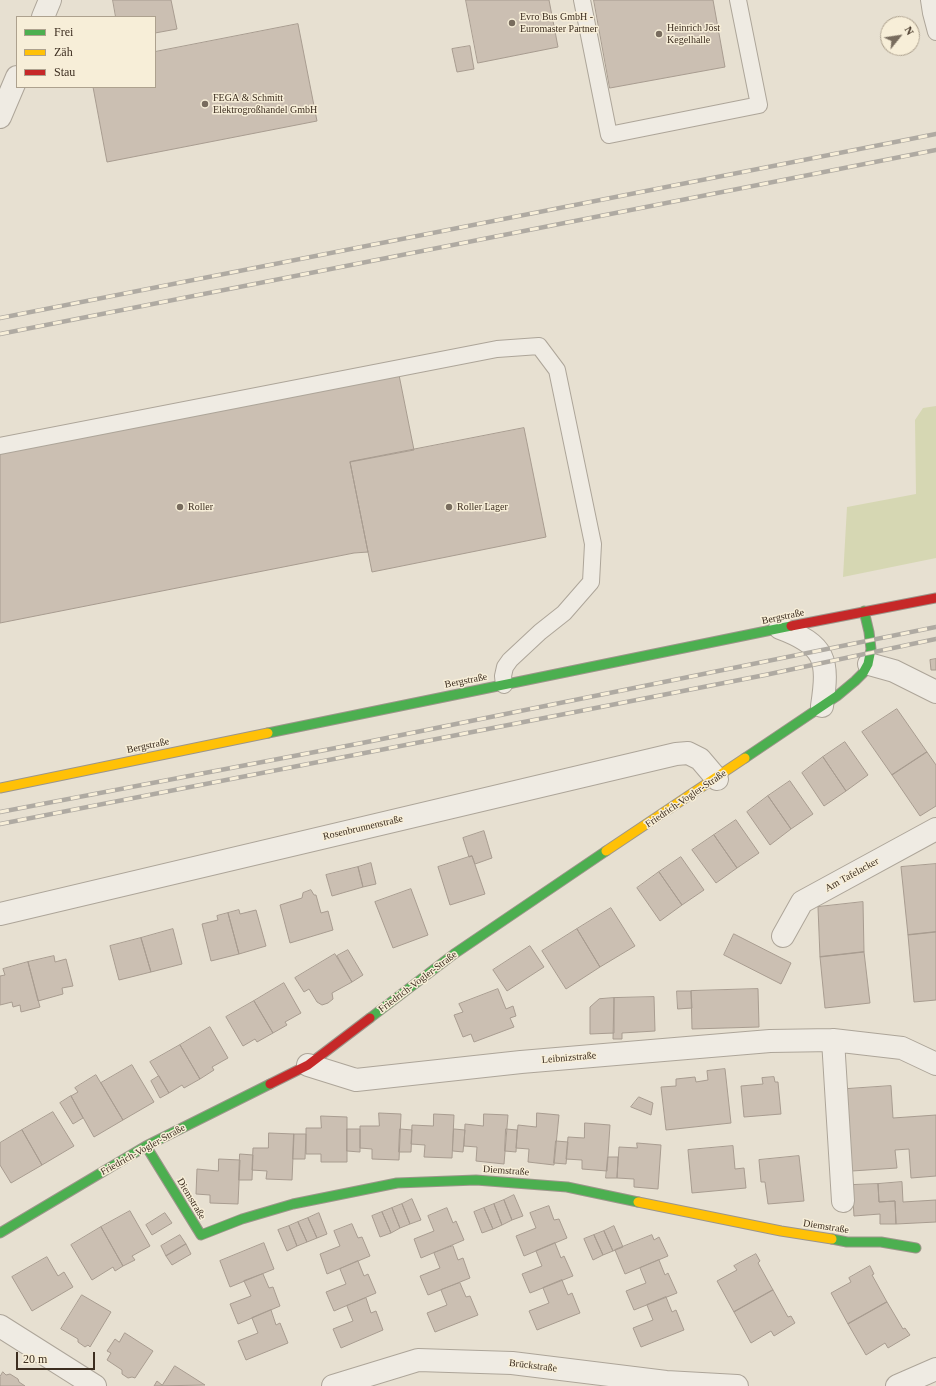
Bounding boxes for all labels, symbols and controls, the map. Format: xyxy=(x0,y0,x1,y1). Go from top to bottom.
place label: Evro Bus GmbH - Euromaster Partner xyxy=(520,11,597,34)
legend xyxy=(16,16,156,88)
north arrow xyxy=(880,16,920,56)
marker: Evro Bus GmbH - Euromaster Partner xyxy=(507,18,517,28)
place label: Heinrich Jöst Kegelhalle xyxy=(667,22,720,46)
text: N xyxy=(902,24,917,37)
text: Frei xyxy=(54,25,73,39)
marker: Heinrich Jöst Kegelhalle xyxy=(654,29,664,39)
text: Zäh xyxy=(54,45,73,59)
text: Stau xyxy=(54,65,75,79)
place label: FEGA & Schmitt Elektrogroßhandel GmbH xyxy=(213,92,317,116)
marker: FEGA & Schmitt Elektrogroßhandel GmbH xyxy=(200,99,210,109)
place label: Roller xyxy=(188,501,213,513)
place label: Roller Lager xyxy=(457,501,508,513)
marker: Roller xyxy=(175,502,185,512)
marker: Roller Lager xyxy=(444,502,454,512)
street label: Bergstraße xyxy=(761,607,805,627)
street label: Bergstraße xyxy=(444,671,488,691)
street label: Bergstraße xyxy=(126,736,170,756)
street label: Friedrich-Vogler-Straße xyxy=(643,767,729,831)
street label: Rosenbrunnenstraße xyxy=(322,813,404,843)
street label: Am Tafelacker xyxy=(823,855,881,895)
street label: Friedrich-Vogler-Straße xyxy=(376,949,460,1015)
street label: Leibnizstraße xyxy=(541,1050,597,1066)
street label: Friedrich-Vogler-Straße xyxy=(98,1122,188,1178)
street label: Diemstraße xyxy=(483,1163,529,1179)
street label: Diemstraße xyxy=(174,1176,208,1222)
street label: Diemstraße xyxy=(802,1217,850,1237)
scale bar xyxy=(18,1344,97,1370)
text: 20 m xyxy=(23,1352,47,1366)
street label: Brückstraße xyxy=(508,1357,558,1375)

